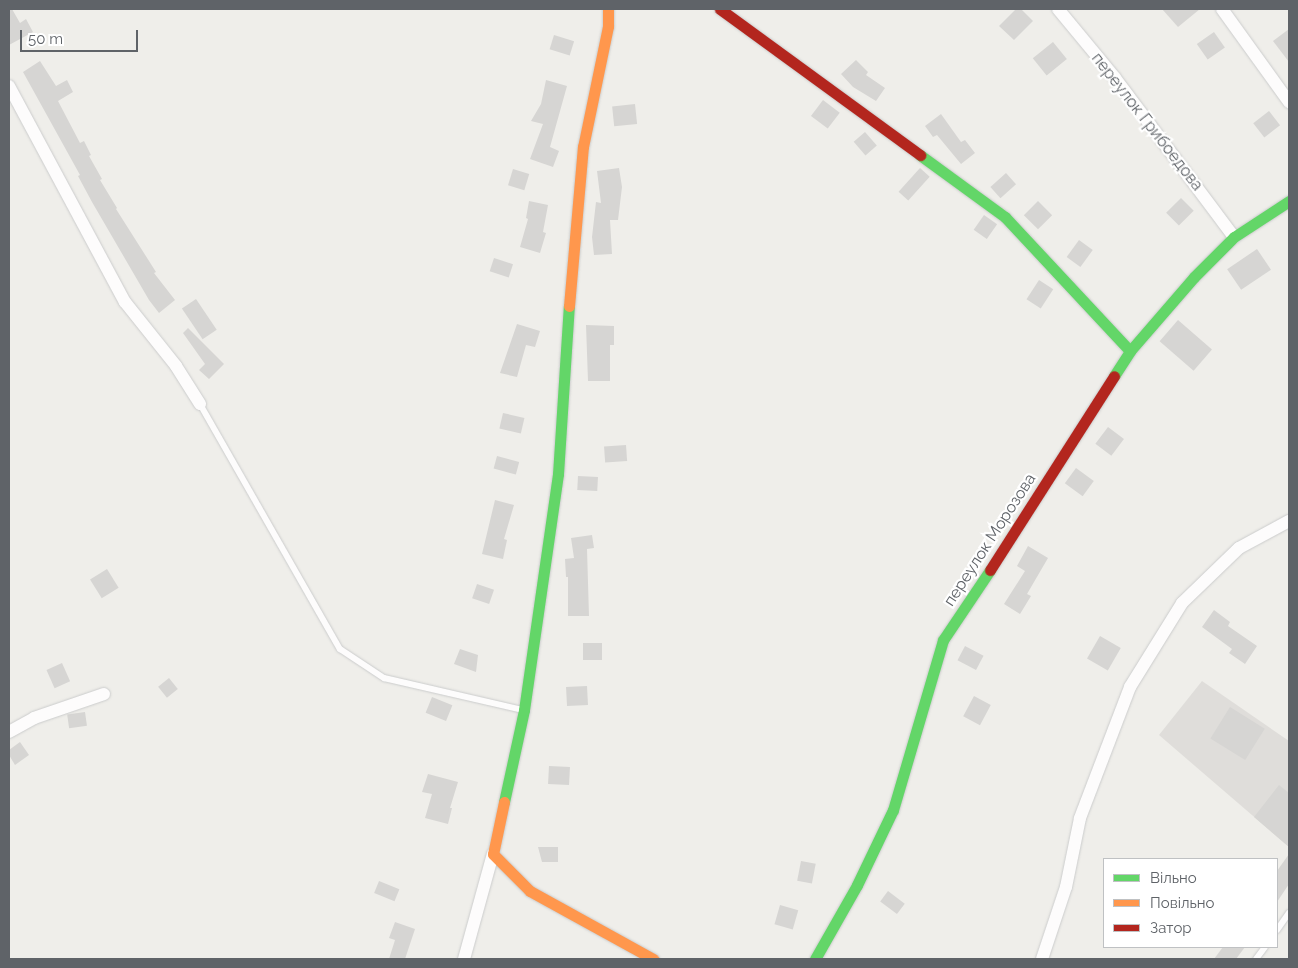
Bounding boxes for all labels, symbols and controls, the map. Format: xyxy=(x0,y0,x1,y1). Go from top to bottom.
scale bar xyxy=(22,20,140,52)
text: 50 m xyxy=(28,30,63,48)
street label: переулок Грибоедова xyxy=(1087,49,1207,195)
street label: переулок Морозова xyxy=(940,470,1040,610)
legend xyxy=(1103,858,1278,948)
text: Вільно xyxy=(1150,869,1197,887)
text: Повільно xyxy=(1150,894,1214,912)
text: Затор xyxy=(1150,919,1192,937)

